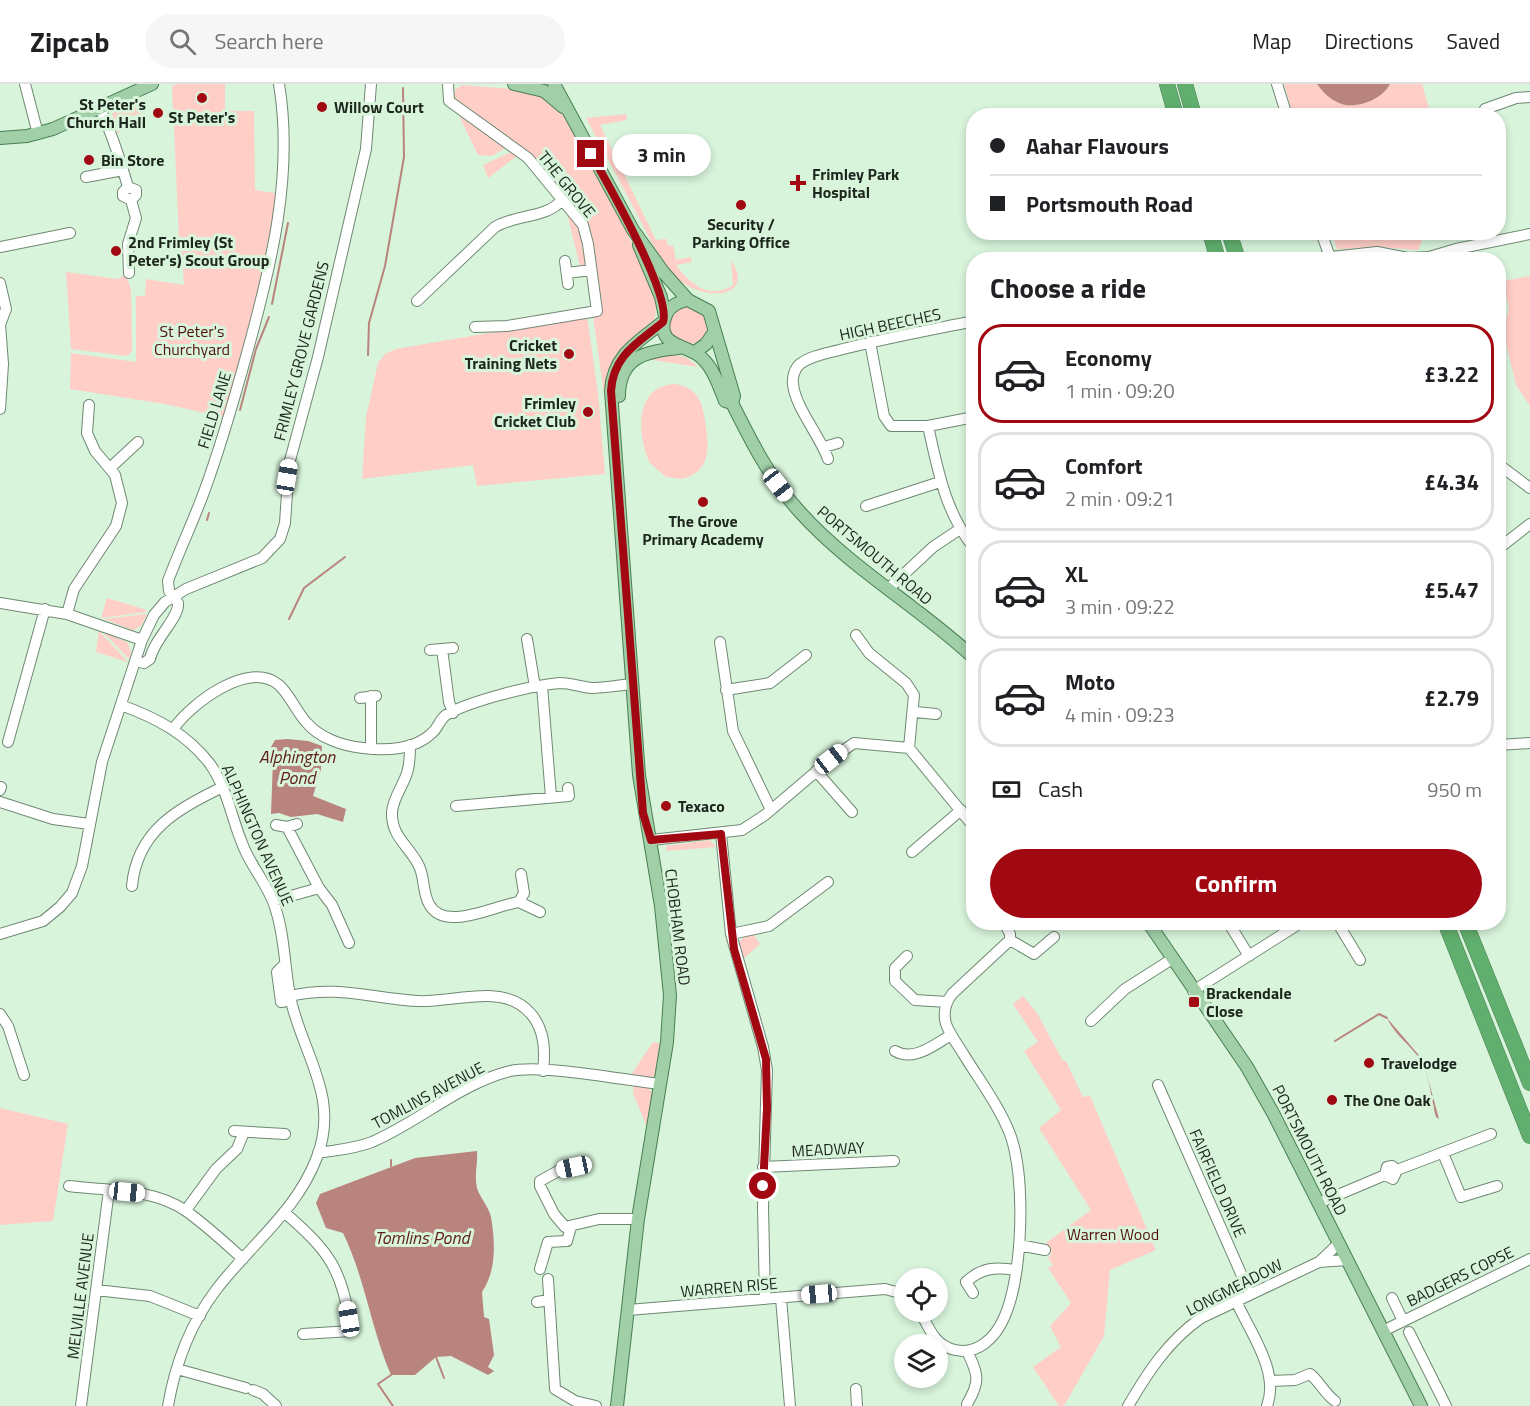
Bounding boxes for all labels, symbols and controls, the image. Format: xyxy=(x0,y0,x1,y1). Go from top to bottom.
search box xyxy=(145,14,565,68)
text: Zipcab xyxy=(30,20,109,63)
text: Search here xyxy=(214,24,324,58)
icon: search xyxy=(166,25,199,58)
text: Map xyxy=(1252,25,1292,57)
text: Directions xyxy=(1325,25,1414,57)
text: Saved xyxy=(1447,25,1500,57)
marker: St Peter's xyxy=(195,91,209,105)
place label: St Peter's Church Hall xyxy=(67,92,146,134)
place label: Willow Court xyxy=(334,95,424,119)
marker: Willow Court xyxy=(315,100,329,114)
place label: St Peter's xyxy=(169,105,235,129)
marker: St Peter's Church Hall xyxy=(151,106,165,120)
text: Aahar Flavours xyxy=(1026,129,1169,163)
callout: 3 min xyxy=(612,133,711,175)
text: 3 min xyxy=(637,139,686,170)
route end xyxy=(577,140,604,167)
street label: THE GROVE xyxy=(533,145,602,223)
place label: Bin Store xyxy=(101,148,164,172)
marker: Bin Store xyxy=(82,153,96,167)
place label: Frimley Park Hospital xyxy=(812,162,900,204)
marker: Frimley Park Hospital xyxy=(789,174,807,192)
text: Portsmouth Road xyxy=(1026,187,1193,221)
marker: Security / Parking Office xyxy=(734,198,748,212)
place label: Security / Parking Office xyxy=(692,212,790,254)
place label: 2nd Frimley (St Peter's) Scout Group xyxy=(128,230,270,272)
marker: 2nd Frimley (St Peter's) Scout Group xyxy=(109,244,123,258)
street label: FRIMLEY GROVE GARDENS xyxy=(267,259,335,443)
text: Choose a ride xyxy=(990,267,1146,308)
street label: HIGH BEECHES xyxy=(837,302,943,346)
park label: St Peter's Churchyard xyxy=(154,319,230,361)
place label: Cricket Training Nets xyxy=(465,333,557,375)
text: Economy xyxy=(1065,341,1152,375)
marker: Cricket Training Nets xyxy=(562,347,576,361)
icon: car xyxy=(993,347,1047,401)
text: £3.22 xyxy=(1424,357,1479,391)
street label: FIELD LANE xyxy=(191,368,237,452)
text: 1 min · 09:20 xyxy=(1065,375,1175,406)
place label: Frimley Cricket Club xyxy=(494,391,576,433)
marker: Frimley Cricket Club xyxy=(581,405,595,419)
text: Comfort xyxy=(1065,449,1143,483)
icon: car xyxy=(993,455,1047,509)
car xyxy=(275,458,299,496)
car xyxy=(760,465,796,505)
text: £4.34 xyxy=(1424,465,1479,499)
text: 2 min · 09:21 xyxy=(1065,483,1175,514)
marker: The Grove Primary Academy xyxy=(696,495,710,509)
street label: PORTSMOUTH ROAD xyxy=(812,500,938,610)
place label: The Grove Primary Academy xyxy=(642,509,764,551)
text: XL xyxy=(1065,557,1088,591)
icon: car xyxy=(993,563,1047,617)
text: £5.47 xyxy=(1424,573,1479,607)
text: 3 min · 09:22 xyxy=(1065,591,1175,622)
text: Moto xyxy=(1065,665,1115,699)
icon: car xyxy=(993,671,1047,725)
text: £2.79 xyxy=(1424,681,1479,715)
text: 4 min · 09:23 xyxy=(1065,699,1175,730)
car xyxy=(811,741,851,777)
water label: Alphington Pond xyxy=(259,743,336,791)
street label: ALPHINGTON AVENUE xyxy=(216,761,300,910)
text: Cash xyxy=(1038,772,1083,806)
icon: cash xyxy=(990,773,1023,806)
text: 950 m xyxy=(1427,774,1482,805)
place label: Texaco xyxy=(678,794,725,818)
marker: Texaco xyxy=(659,799,673,813)
button: Confirm xyxy=(990,849,1482,918)
street label: CHOBHAM ROAD xyxy=(659,867,697,987)
place label: Brackendale Close xyxy=(1206,981,1292,1023)
marker: Brackendale Close xyxy=(1187,995,1201,1009)
place label: Travelodge xyxy=(1381,1051,1457,1075)
street label: TOMLINS AVENUE xyxy=(368,1055,488,1135)
marker: Travelodge xyxy=(1362,1056,1376,1070)
street label: PORTSMOUTH ROAD xyxy=(1267,1080,1353,1220)
place label: The One Oak xyxy=(1344,1088,1432,1112)
marker: The One Oak xyxy=(1325,1093,1339,1107)
street label: FAIRFIELD DRIVE xyxy=(1183,1125,1253,1241)
street label: MEADWAY xyxy=(791,1135,866,1163)
car xyxy=(555,1154,593,1180)
route start xyxy=(749,1172,776,1199)
car xyxy=(108,1181,146,1203)
park label: Warren Wood xyxy=(1067,1222,1159,1246)
water label: Tomlins Pond xyxy=(375,1224,471,1251)
street label: MELVILLE AVENUE xyxy=(60,1231,100,1361)
street label: BADGERS COPSE xyxy=(1402,1240,1518,1312)
street label: LONGMEADOW xyxy=(1182,1252,1286,1322)
map controls xyxy=(894,1268,948,1388)
button: locate xyxy=(894,1268,948,1322)
street label: WARREN RISE xyxy=(679,1271,779,1303)
car xyxy=(800,1283,838,1305)
car xyxy=(337,1300,361,1338)
button: layers xyxy=(894,1334,948,1388)

